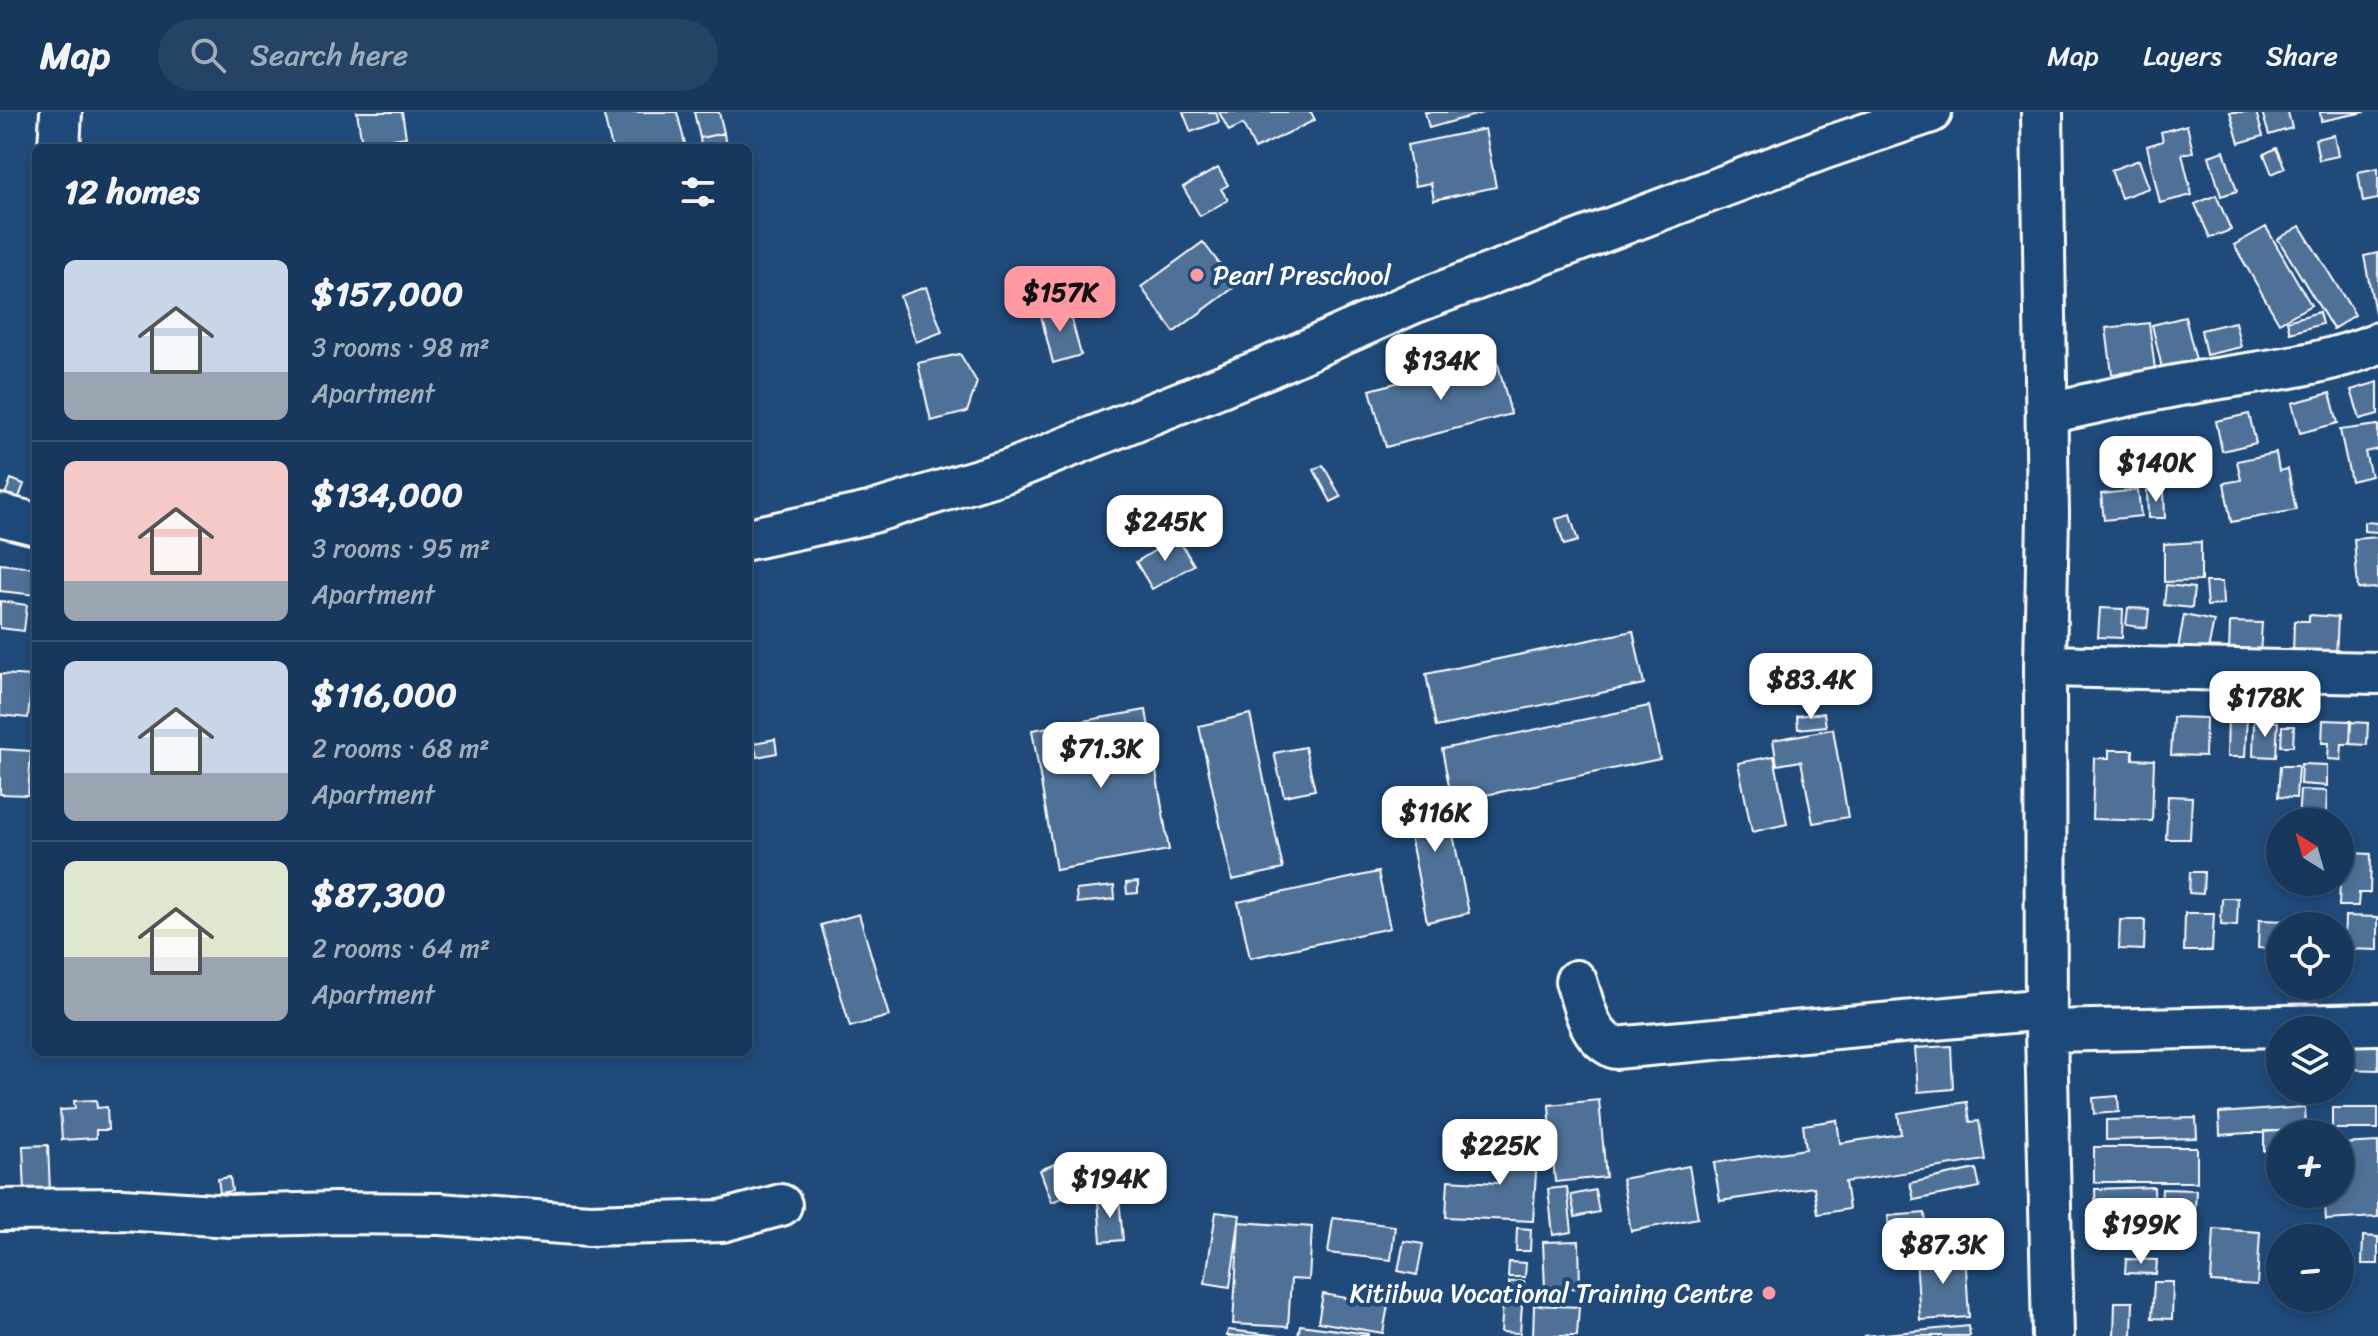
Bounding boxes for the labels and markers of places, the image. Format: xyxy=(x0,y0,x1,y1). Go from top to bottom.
place label: Pearl Preschool xyxy=(1213,252,1391,298)
pin: $157K xyxy=(1004,266,1116,334)
marker: Pearl Preschool xyxy=(1188,266,1206,284)
pin: $134K xyxy=(1385,334,1497,402)
pin: $140K xyxy=(2100,436,2212,504)
pin: $245K xyxy=(1109,495,1221,563)
pin: $83.4K xyxy=(1746,653,1876,721)
pin: $178K xyxy=(2209,671,2321,739)
pin: $71.3K xyxy=(1036,722,1166,790)
pin: $116K xyxy=(1379,786,1491,854)
pin: $225K xyxy=(1444,1119,1556,1187)
pin: $194K xyxy=(1054,1152,1166,1220)
pin: $199K xyxy=(2085,1198,2197,1266)
pin: $87.3K xyxy=(1878,1218,2008,1286)
place label: Kitiibwa Vocational Training Centre xyxy=(1350,1270,1753,1316)
marker: Kitiibwa Vocational Training Centre xyxy=(1760,1284,1778,1302)

